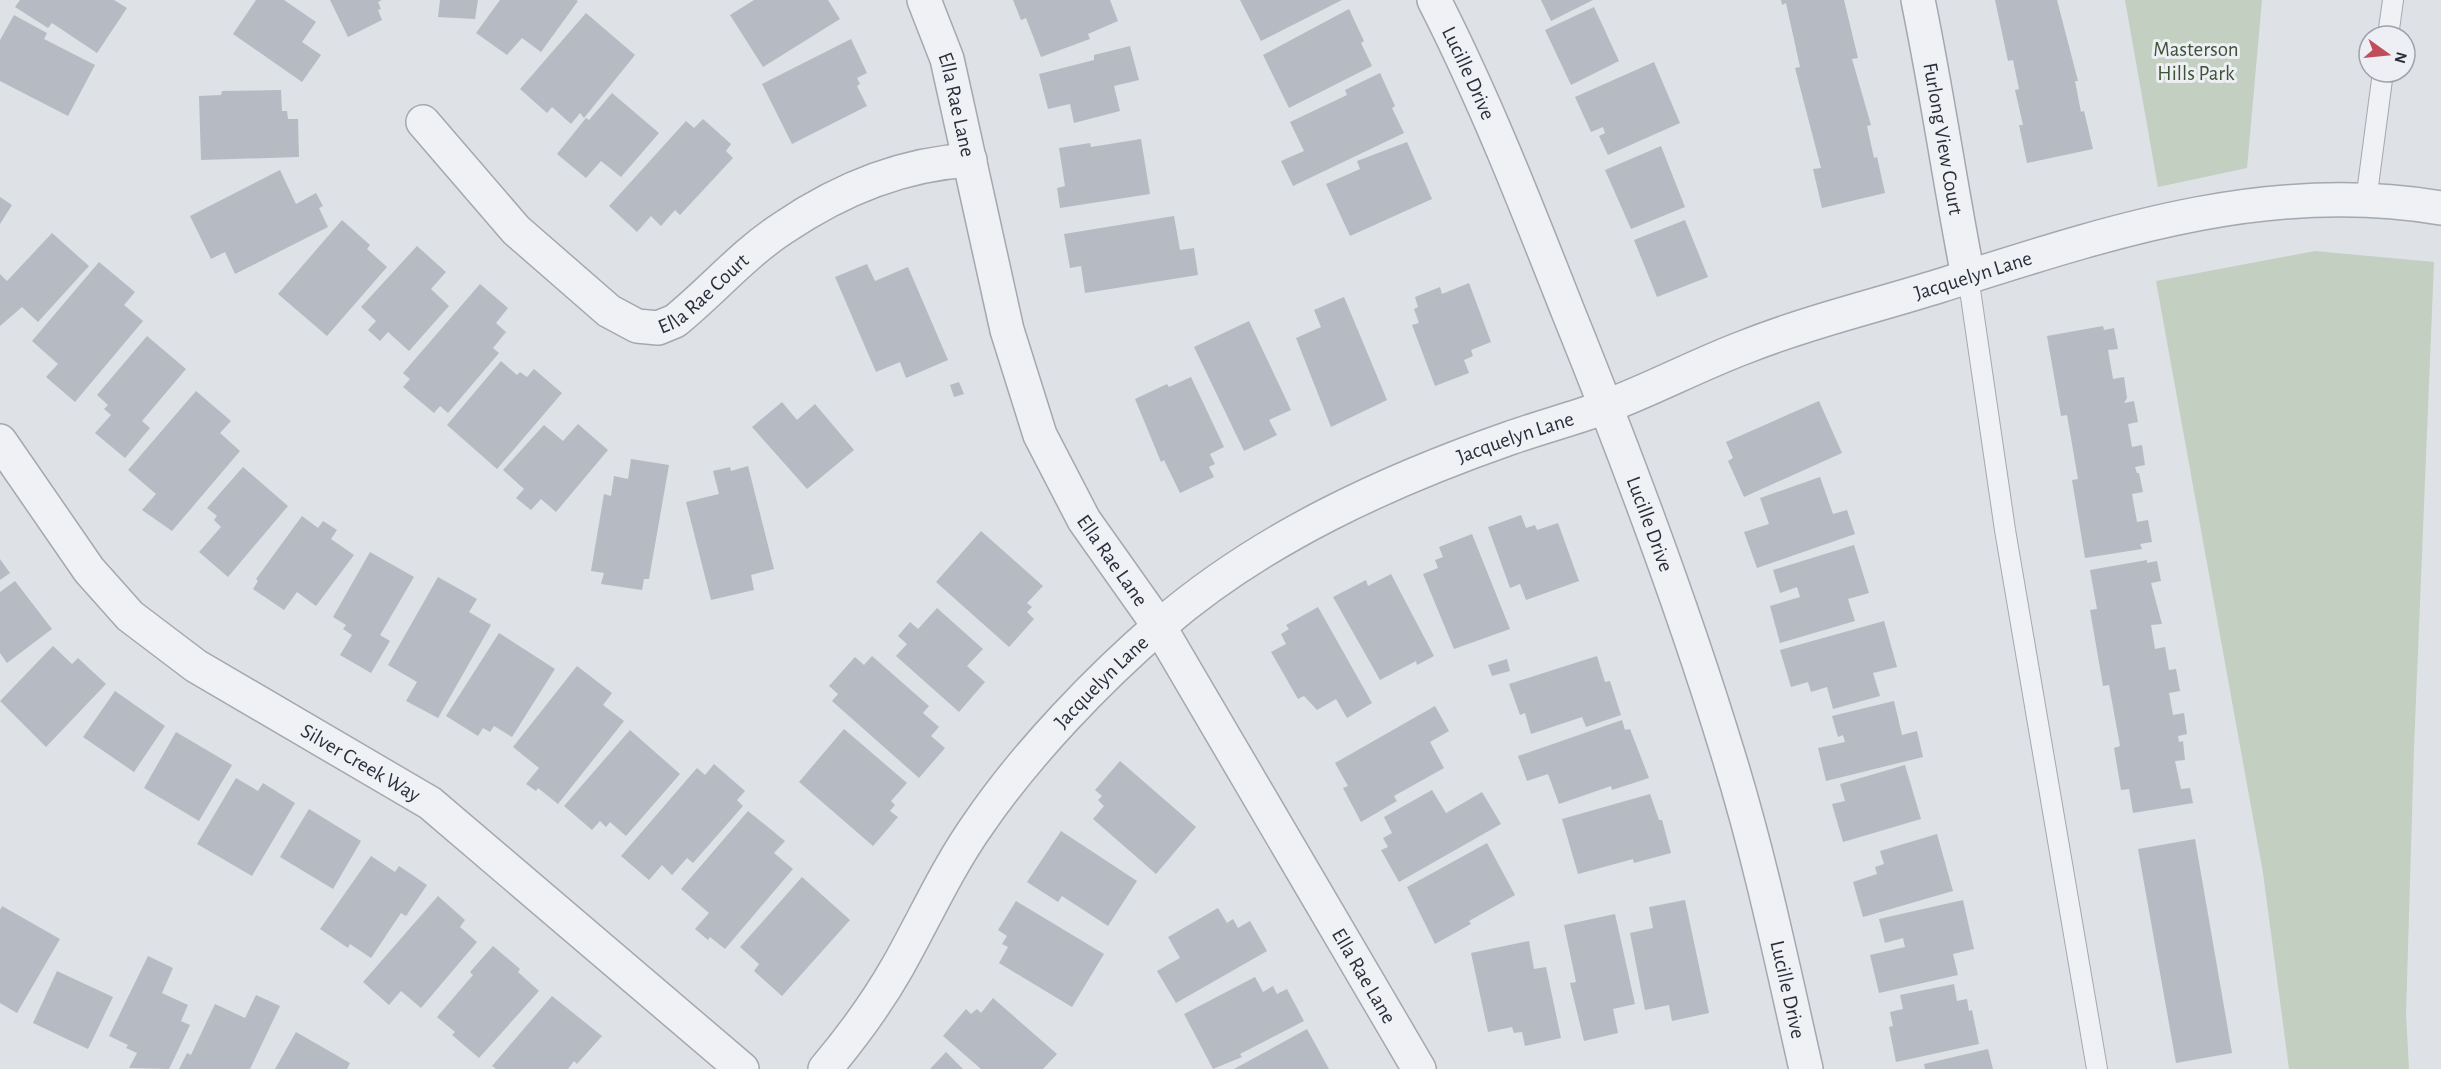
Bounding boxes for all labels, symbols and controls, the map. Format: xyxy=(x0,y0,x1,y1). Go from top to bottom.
street label: Lucille Drive xyxy=(1438,23,1499,123)
north arrow xyxy=(2357,24,2417,84)
park label: Masterson Hills Park xyxy=(2153,39,2239,84)
street label: Ella Rae Lane xyxy=(934,49,978,159)
text: N xyxy=(2391,50,2410,65)
street label: Furlong View Court xyxy=(1919,61,1967,217)
street label: Jacquelyn Lane xyxy=(1912,247,2034,304)
street label: Ella Rae Court xyxy=(655,249,753,338)
street label: Jacquelyn Lane xyxy=(1454,408,1577,467)
street label: Lucille Drive xyxy=(1623,474,1677,575)
street label: Ella Rae Lane xyxy=(1073,511,1151,610)
street label: Jacquelyn Lane xyxy=(1051,632,1152,732)
street label: Silver Creek Way xyxy=(297,720,424,806)
street label: Ella Rae Lane xyxy=(1328,925,1400,1027)
street label: Lucille Drive xyxy=(1766,938,1809,1041)

